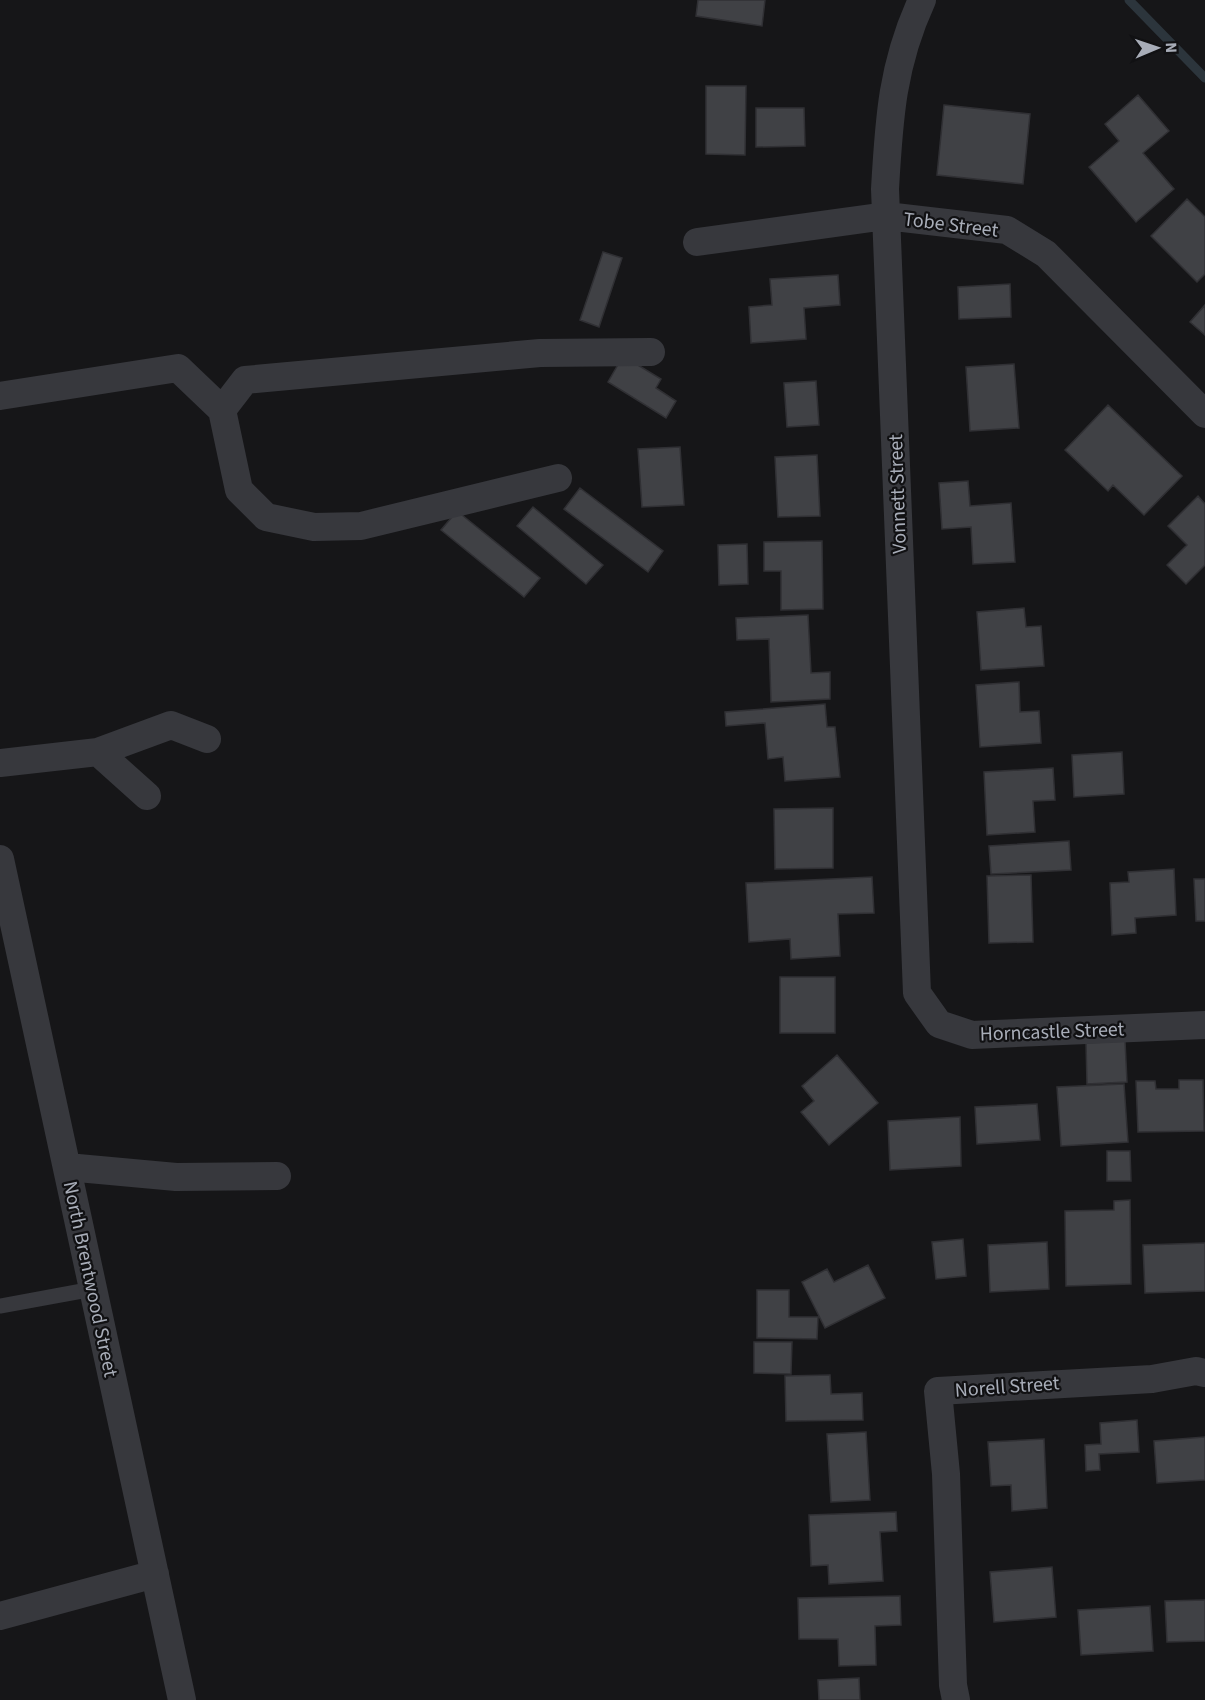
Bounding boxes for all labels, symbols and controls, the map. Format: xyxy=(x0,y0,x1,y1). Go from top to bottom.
north arrow xyxy=(1127,18,1187,78)
text: N xyxy=(1160,42,1182,53)
street label: Tobe Street xyxy=(902,205,1000,245)
street label: Vonnett Street xyxy=(882,433,914,554)
street label: Horncastle Street xyxy=(979,1015,1125,1049)
street label: North Brentwood Street xyxy=(56,1179,125,1380)
street label: Norell Street xyxy=(954,1369,1061,1405)

